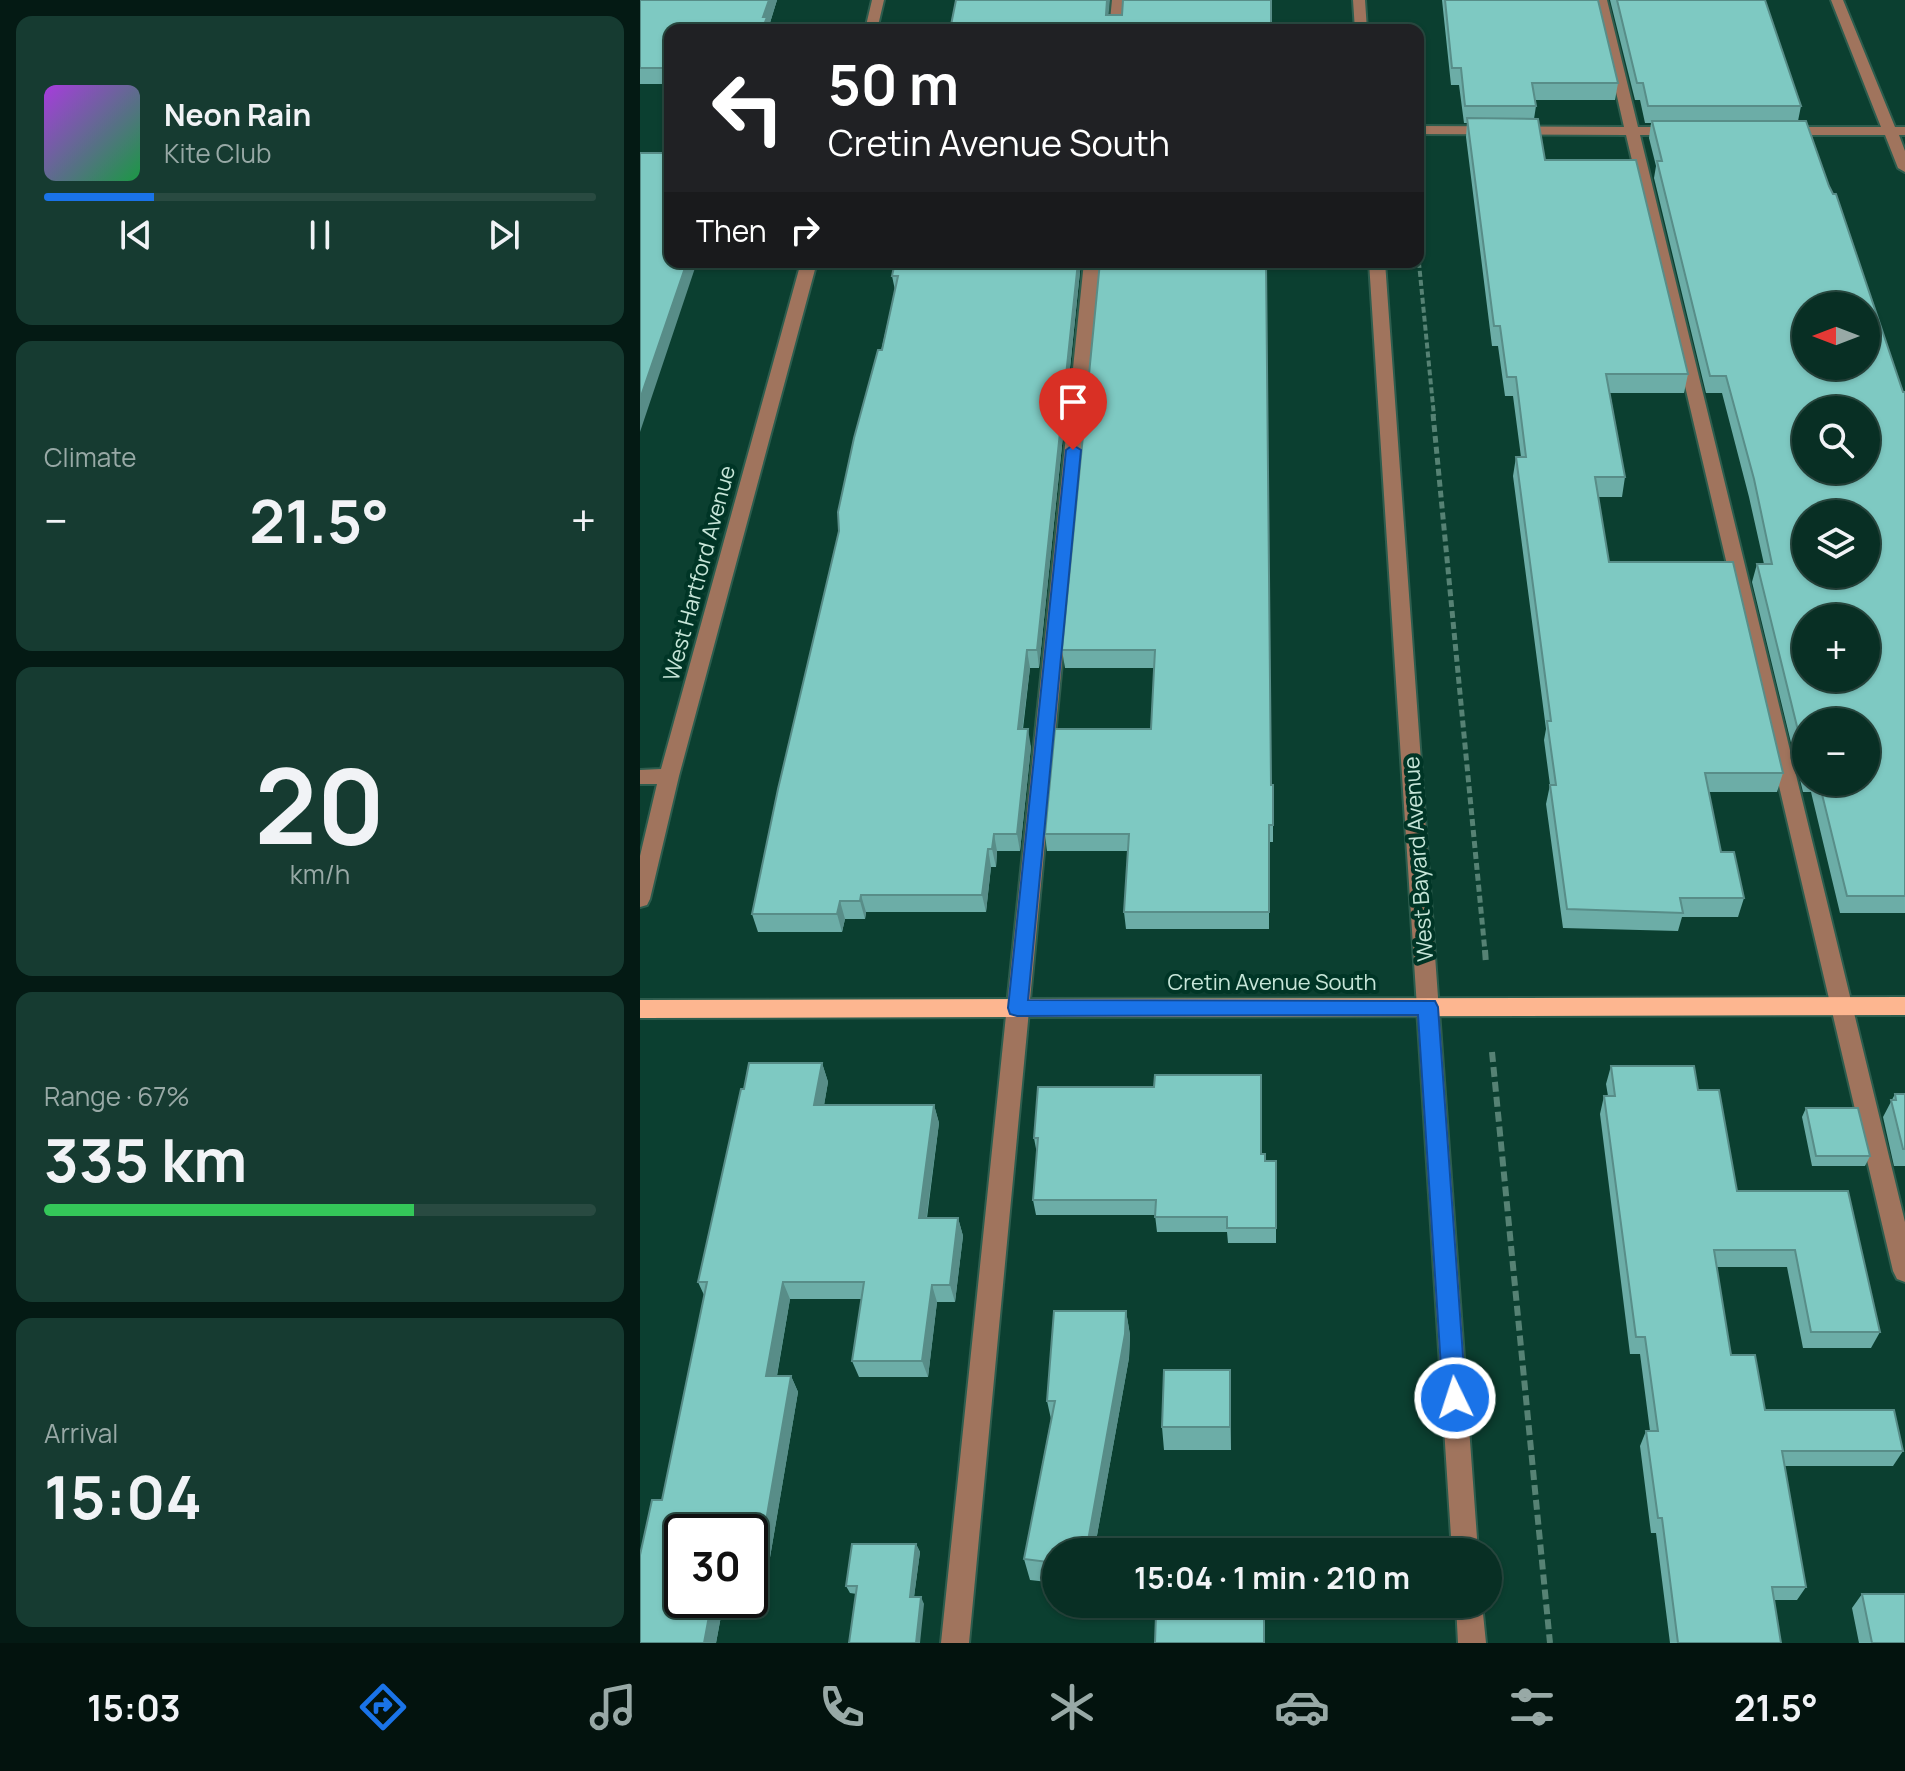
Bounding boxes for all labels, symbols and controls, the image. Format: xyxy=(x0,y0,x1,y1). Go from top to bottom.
text: 50 m xyxy=(828,45,959,122)
icon: left xyxy=(696,56,800,160)
text: Neon Rain xyxy=(164,94,311,135)
text: Cretin Avenue South xyxy=(828,118,1170,167)
text: Kite Club xyxy=(164,135,271,171)
icon: right xyxy=(783,208,827,252)
text: Then xyxy=(696,210,767,251)
icon: previous xyxy=(114,213,158,257)
icon: pause xyxy=(298,213,342,257)
icon: next xyxy=(482,213,526,257)
north arrow xyxy=(1792,292,1880,380)
map controls xyxy=(1792,292,1880,796)
pin xyxy=(1039,368,1107,450)
icon: arrive xyxy=(1051,380,1095,424)
button: search xyxy=(1792,396,1880,484)
text: Climate xyxy=(44,439,136,475)
street label: West Hartford Avenue xyxy=(656,462,742,684)
text: 21.5° xyxy=(249,479,389,561)
text: − xyxy=(44,490,68,550)
text: + xyxy=(571,490,596,550)
button: layers xyxy=(1792,500,1880,588)
button: + xyxy=(1792,604,1880,692)
button: − xyxy=(1792,708,1880,796)
text: 20 xyxy=(255,733,385,875)
street label: West Bayard Avenue xyxy=(1396,755,1440,963)
text: km/h xyxy=(290,856,350,892)
street label: Cretin Avenue South xyxy=(1168,967,1376,997)
text: Range · 67% xyxy=(44,1078,190,1114)
text: 335 km xyxy=(44,1118,247,1200)
position arrow xyxy=(1413,1356,1497,1440)
text: Arrival xyxy=(44,1415,118,1451)
text: 15:04 xyxy=(44,1455,202,1537)
speed limit sign: 30 xyxy=(664,1514,768,1618)
text: 15:04 · 1 min · 210 m xyxy=(1134,1557,1410,1598)
icon: directions xyxy=(355,1679,411,1735)
icon: music xyxy=(585,1679,641,1735)
icon: phone xyxy=(814,1679,870,1735)
icon: climate xyxy=(1044,1679,1100,1735)
icon: car xyxy=(1274,1679,1330,1735)
icon: filters xyxy=(1504,1679,1560,1735)
text: 15:03 xyxy=(87,1683,181,1732)
text: 21.5° xyxy=(1734,1683,1818,1732)

